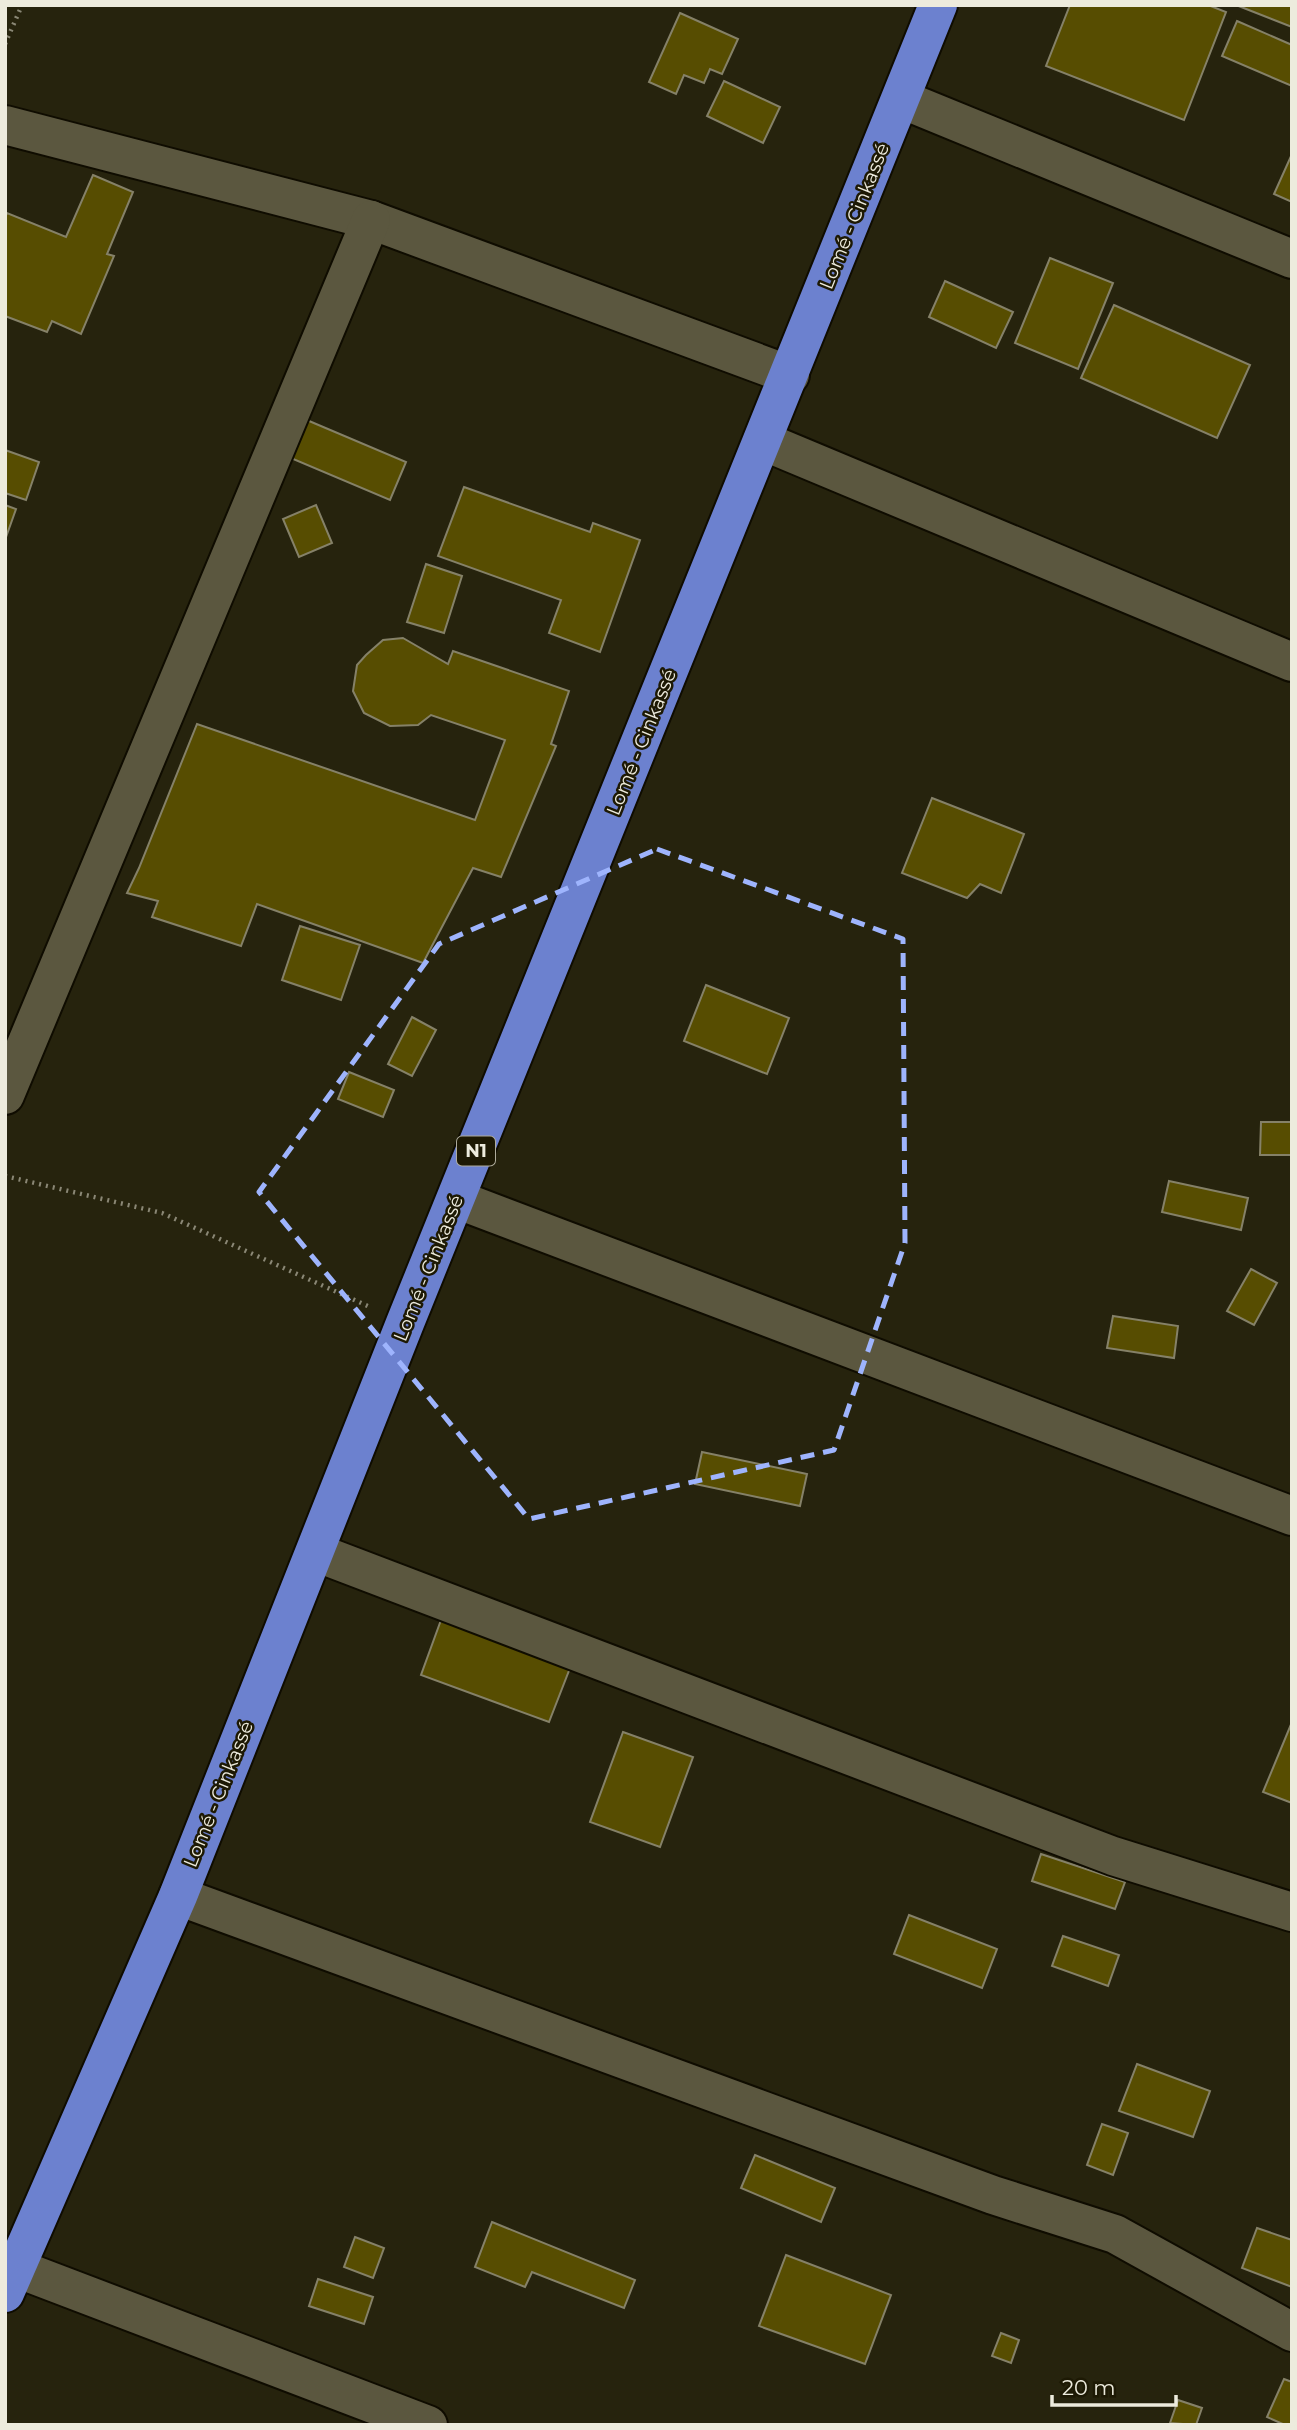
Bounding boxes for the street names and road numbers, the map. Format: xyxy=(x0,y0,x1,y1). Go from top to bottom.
street label: Lomé - Cinkassé xyxy=(815,140,894,293)
street label: Lomé - Cinkassé xyxy=(602,666,681,819)
road number: N1 xyxy=(457,1136,495,1166)
street label: Lomé - Cinkassé xyxy=(389,1192,468,1345)
street label: Lomé - Cinkassé xyxy=(179,1718,258,1871)

